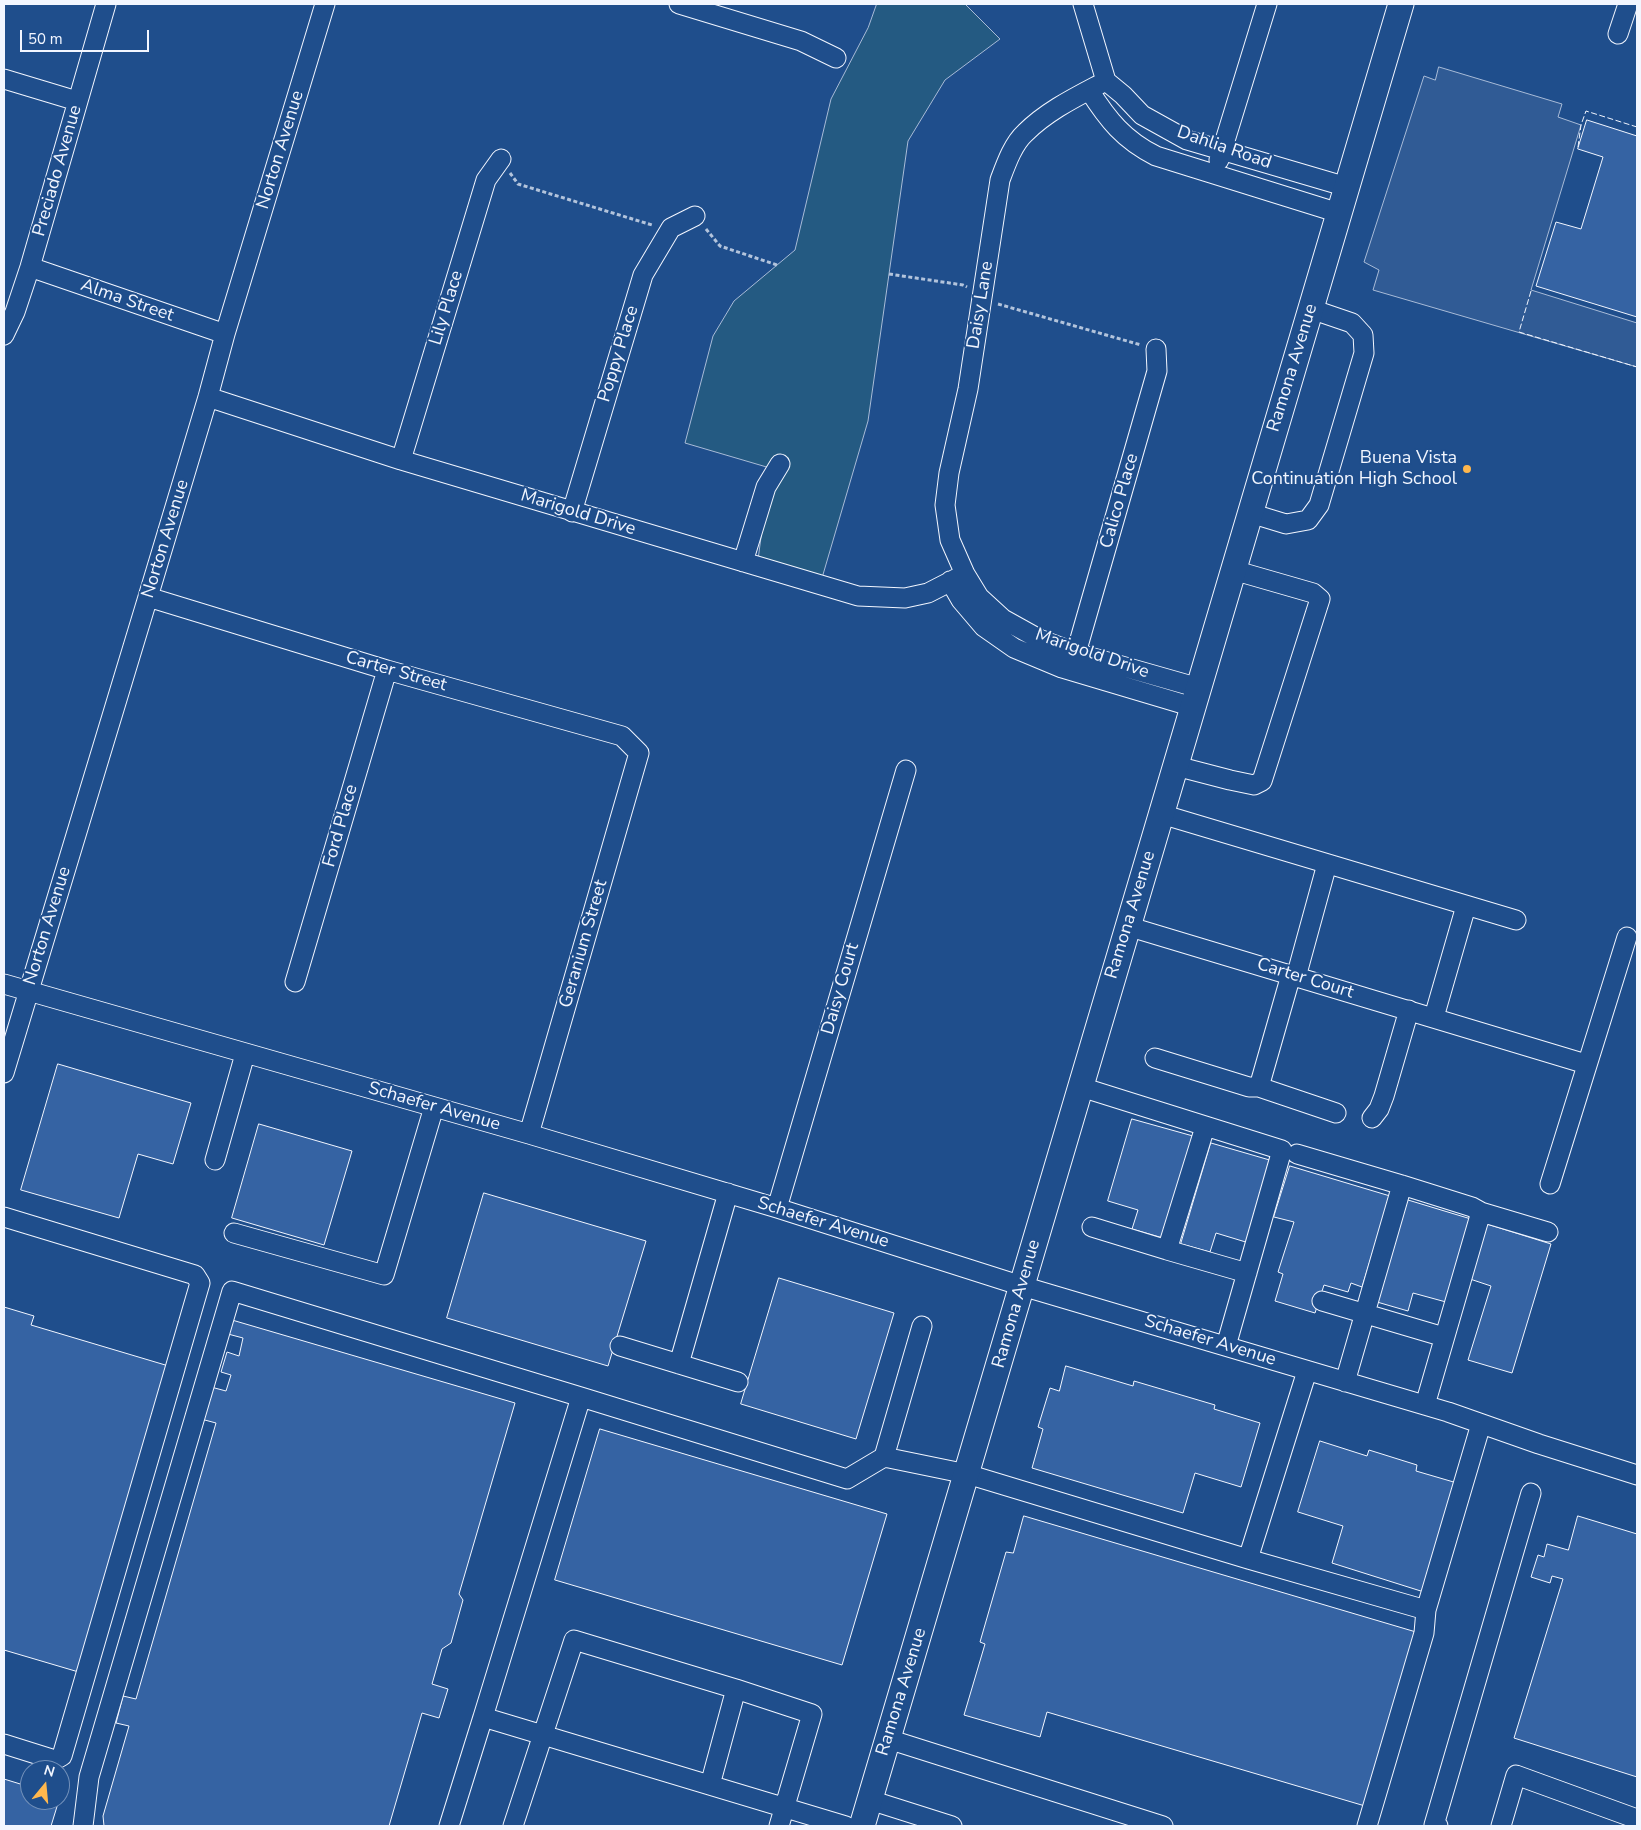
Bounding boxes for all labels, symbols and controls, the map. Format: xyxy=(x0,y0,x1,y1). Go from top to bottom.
scale bar xyxy=(22,20,151,52)
text: 50 m xyxy=(28,29,63,49)
street label: Norton Avenue xyxy=(253,88,309,212)
street label: Preciado Avenue xyxy=(29,103,87,239)
street label: Dahlia Road xyxy=(1174,122,1274,174)
street label: Daisy Lane xyxy=(963,260,999,350)
street label: Lily Place xyxy=(425,268,469,348)
street label: Alma Street xyxy=(78,275,176,327)
street label: Ramona Avenue xyxy=(1263,301,1323,435)
street label: Poppy Place xyxy=(594,303,644,405)
place label: Buena Vista Continuation High School xyxy=(1251,448,1457,490)
street label: Calico Place xyxy=(1096,451,1144,551)
marker: Buena Vista Continuation High School xyxy=(1461,463,1473,475)
street label: Norton Avenue xyxy=(138,477,194,601)
street label: Marigold Drive xyxy=(518,485,638,541)
street label: Marigold Drive xyxy=(1032,624,1152,684)
street label: Carter Street xyxy=(343,647,449,697)
street label: Ford Place xyxy=(319,782,363,870)
street label: Ramona Avenue xyxy=(1101,848,1161,982)
street label: Norton Avenue xyxy=(20,864,76,988)
street label: Geranium Street xyxy=(555,877,613,1011)
street label: Daisy Court xyxy=(818,941,864,1037)
street label: Carter Court xyxy=(1254,954,1356,1004)
street label: Schaefer Avenue xyxy=(365,1078,503,1136)
street label: Schaefer Avenue xyxy=(755,1193,891,1253)
street label: Ramona Avenue xyxy=(988,1237,1046,1371)
street label: Schaefer Avenue xyxy=(1142,1311,1278,1371)
street label: Ramona Avenue xyxy=(872,1625,932,1759)
north arrow xyxy=(20,1760,70,1810)
text: N xyxy=(41,1761,57,1782)

